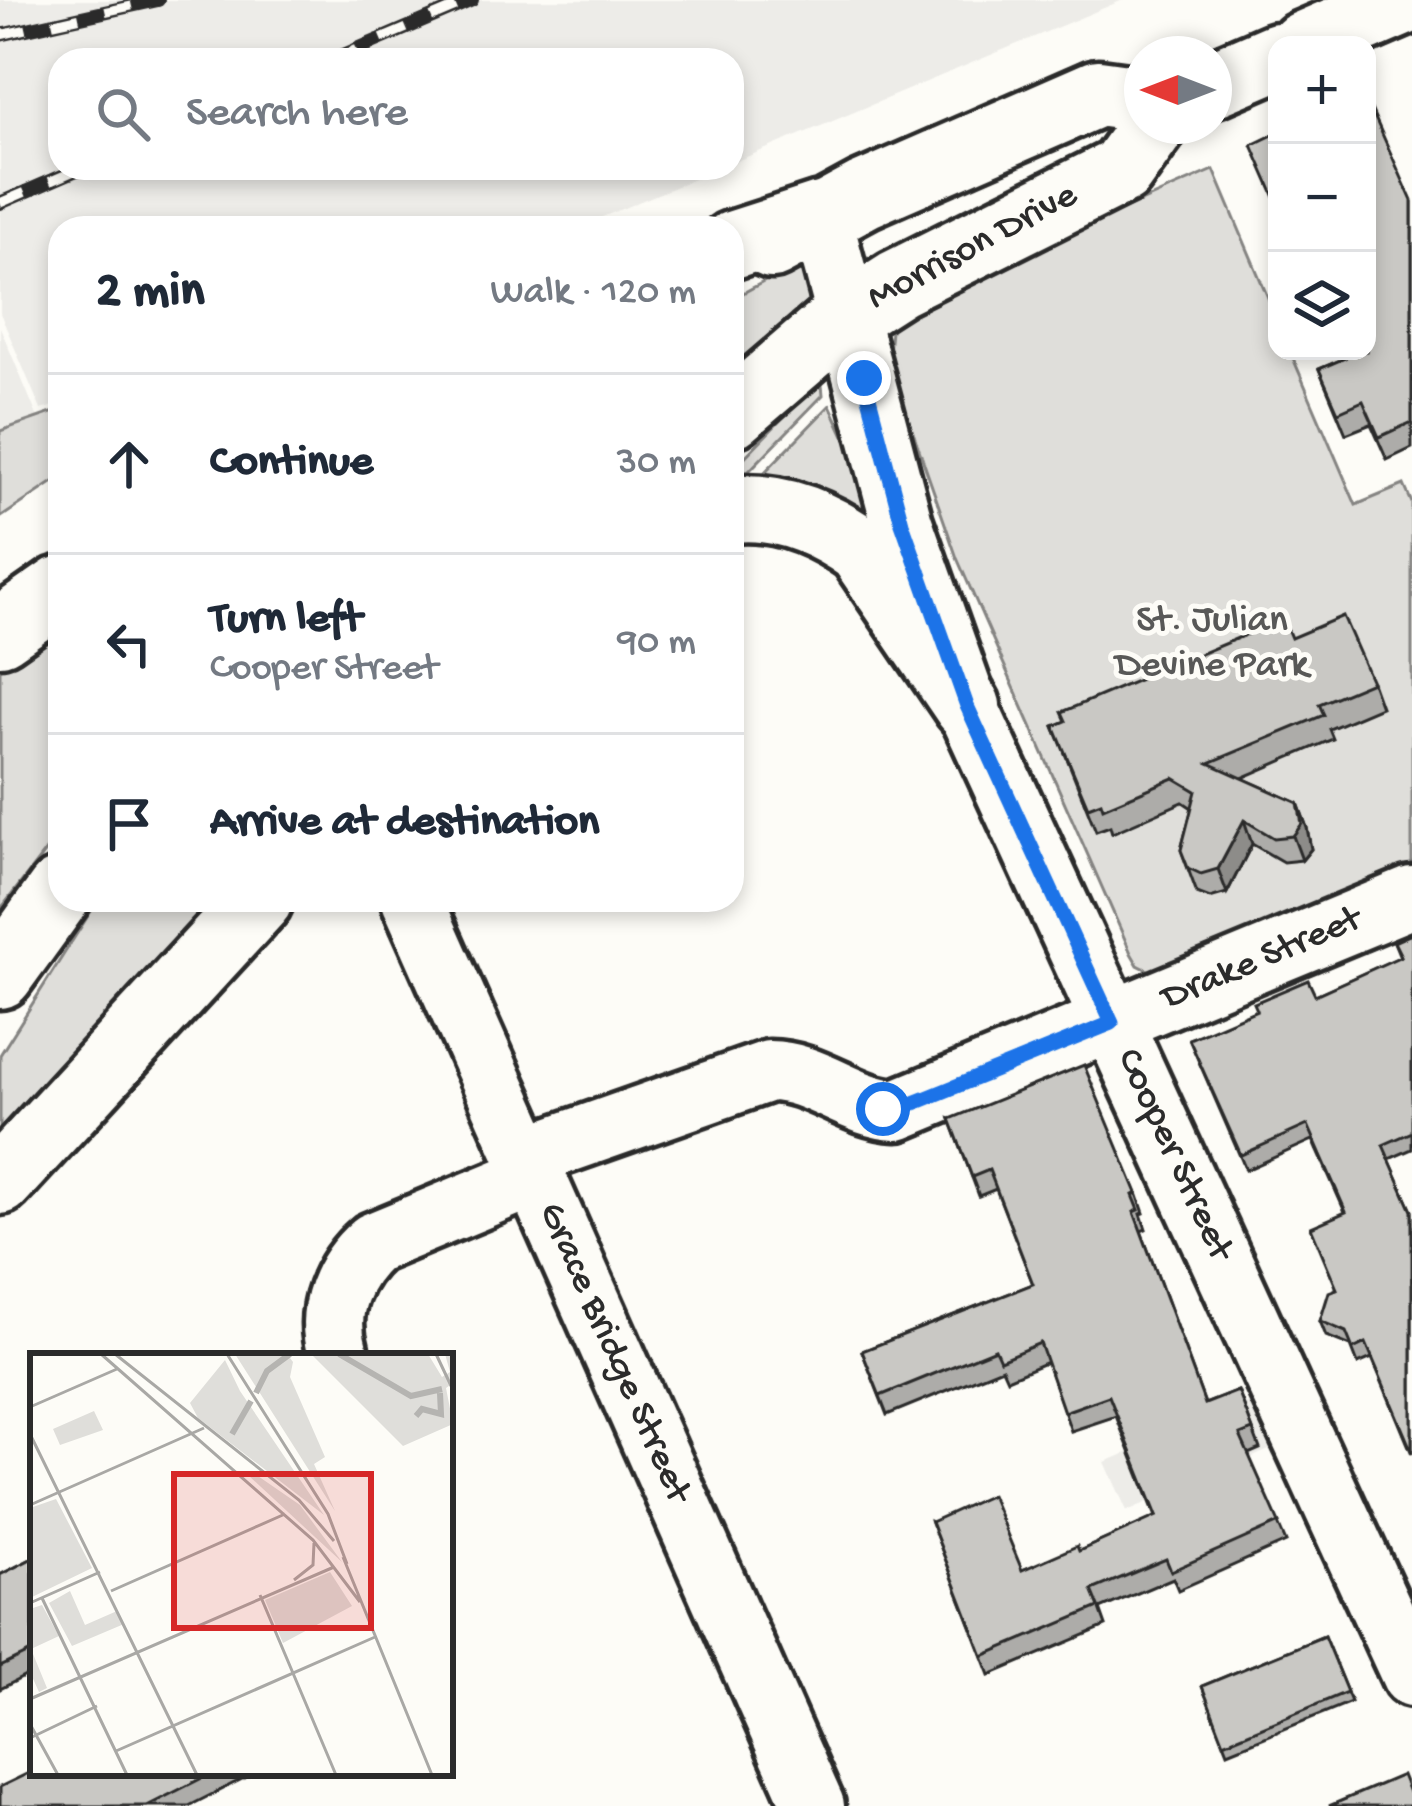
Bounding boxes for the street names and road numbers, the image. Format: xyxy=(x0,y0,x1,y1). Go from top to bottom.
street label: Morrison Drive xyxy=(860,173,1086,322)
street label: Drake Street xyxy=(1153,896,1371,1024)
street label: Cooper Street xyxy=(1104,1042,1243,1271)
street label: Grace Bridge Street xyxy=(526,1196,701,1513)

